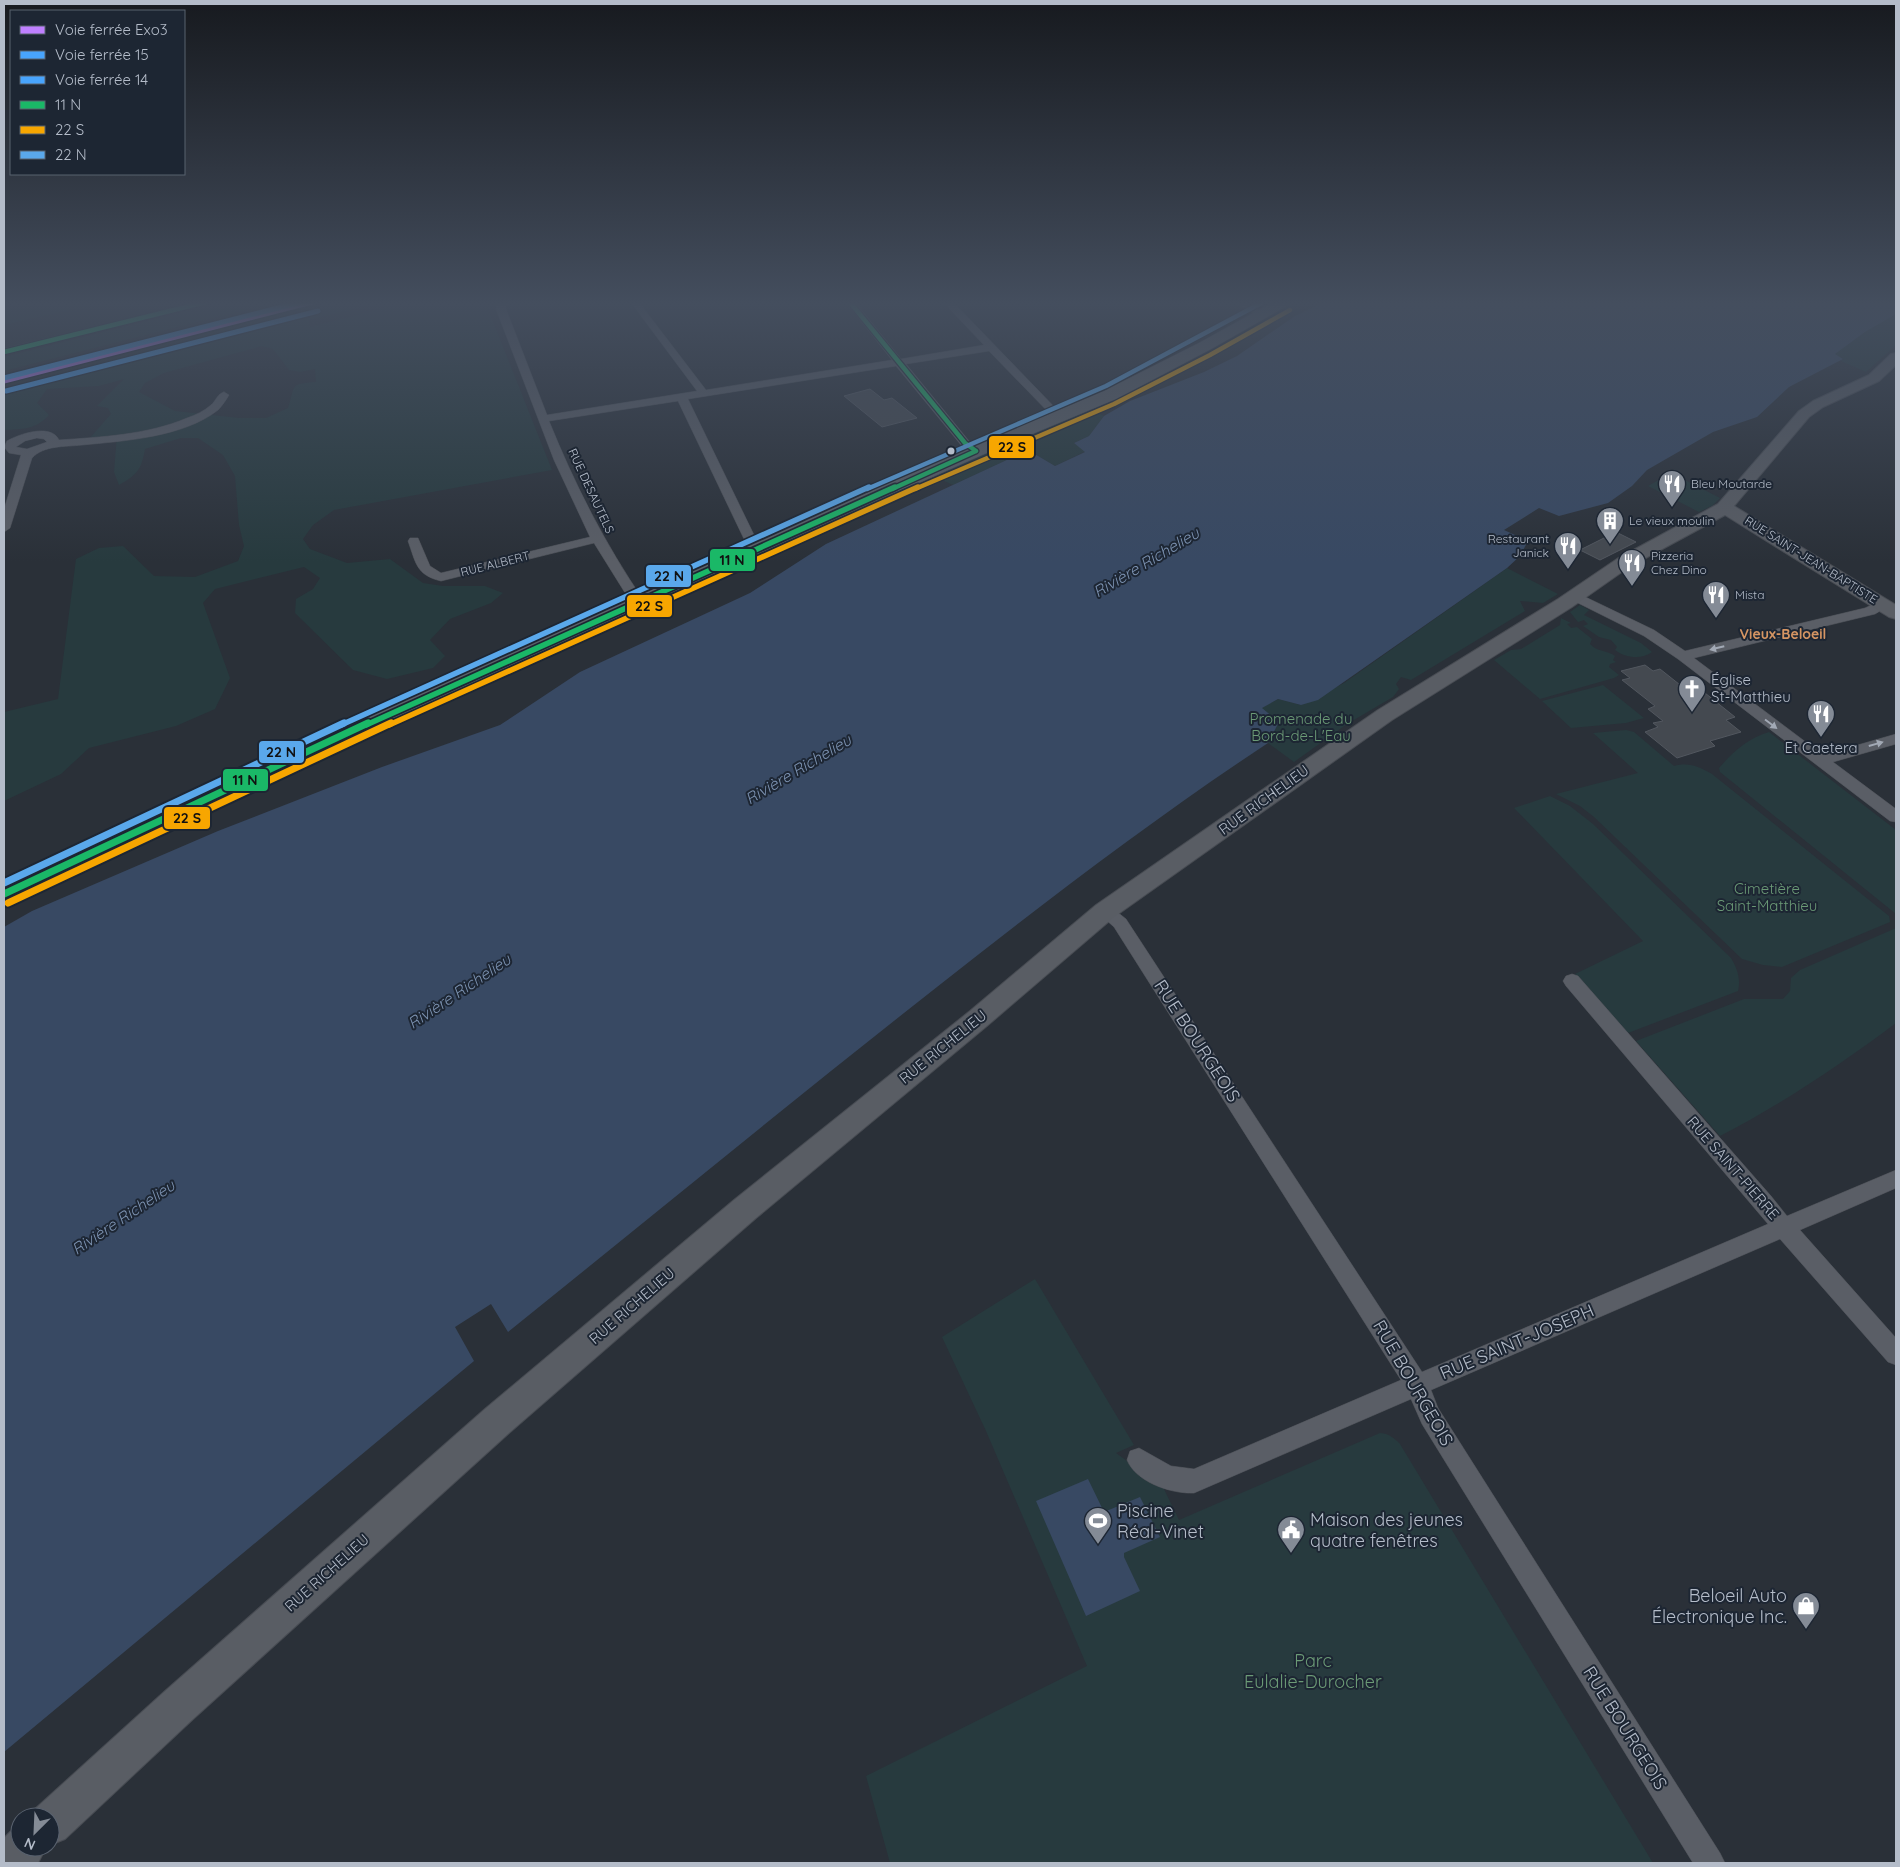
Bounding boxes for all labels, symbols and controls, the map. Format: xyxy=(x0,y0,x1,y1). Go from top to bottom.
legend xyxy=(10,10,185,175)
text: Voie ferrée Exo3 xyxy=(55,20,168,39)
text: Voie ferrée 15 xyxy=(55,45,149,64)
text: Voie ferrée 14 xyxy=(55,70,148,89)
text: 11 N xyxy=(55,95,81,114)
text: 22 S xyxy=(55,120,84,139)
text: 22 N xyxy=(55,145,87,164)
line badge: 22 S xyxy=(988,435,1035,459)
text: 22 S xyxy=(998,438,1026,456)
street label: RUE DESAUTELS xyxy=(565,446,618,536)
unlabelled marker xyxy=(946,446,956,456)
restaurant icon: Bleu Moutarde xyxy=(1657,469,1687,508)
place label: Bleu Moutarde xyxy=(1691,476,1772,491)
building icon: Le vieux moulin xyxy=(1595,506,1625,545)
place label: Le vieux moulin xyxy=(1629,513,1714,528)
street label: RUE SAINT-JEAN-BAPTISTE xyxy=(1742,513,1880,607)
water label: Rivière Richelieu xyxy=(1089,522,1203,602)
place label: Restaurant Janick xyxy=(1488,531,1549,560)
restaurant icon: Restaurant Janick xyxy=(1553,531,1583,570)
street label: RUE ALBERT xyxy=(459,548,531,579)
line badge: 11 N xyxy=(709,548,756,572)
restaurant icon: Pizzeria Chez Dino xyxy=(1617,548,1647,587)
place label: Pizzeria Chez Dino xyxy=(1651,548,1707,577)
text: 11 N xyxy=(719,551,745,569)
line badge: 22 N xyxy=(645,564,692,588)
text: 22 N xyxy=(654,567,684,585)
restaurant icon: Mista xyxy=(1701,580,1731,619)
place label: Mista xyxy=(1735,587,1764,602)
line badge: 22 S xyxy=(626,594,673,618)
text: 22 S xyxy=(635,597,663,615)
district label: Vieux-Beloeil xyxy=(1740,625,1826,643)
one-way arrow xyxy=(1710,644,1725,652)
place label: Église St-Matthieu xyxy=(1711,670,1791,706)
church icon: Église St-Matthieu xyxy=(1677,674,1707,713)
restaurant icon: Et Caetera xyxy=(1806,699,1836,738)
park label: Promenade du Bord-de-L'Eau xyxy=(1250,709,1352,745)
one-way arrow xyxy=(1764,718,1777,729)
water label: Rivière Richelieu xyxy=(741,729,855,809)
place label: Et Caetera xyxy=(1784,738,1858,757)
line badge: 22 N xyxy=(258,740,305,764)
one-way arrow xyxy=(1868,740,1883,748)
text: 22 N xyxy=(266,743,296,761)
street label: RUE RICHELIEU xyxy=(1215,760,1313,839)
line badge: 11 N xyxy=(222,768,269,792)
text: 11 N xyxy=(232,771,258,789)
line badge: 22 S xyxy=(163,806,211,830)
text: 22 S xyxy=(173,809,201,827)
park label: Cimetière Saint-Matthieu xyxy=(1717,879,1817,915)
water label: Rivière Richelieu xyxy=(404,949,515,1033)
street label: RUE BOURGEOIS xyxy=(1149,975,1246,1106)
street label: RUE RICHELIEU xyxy=(895,1006,990,1088)
street label: RUE SAINT-PIERRE xyxy=(1683,1112,1783,1223)
water label: Rivière Richelieu xyxy=(68,1175,179,1259)
street label: RUE RICHELIEU xyxy=(585,1263,678,1348)
street label: RUE SAINT-JOSEPH xyxy=(1436,1299,1597,1384)
street label: RUE BOURGEOIS xyxy=(1368,1316,1459,1450)
place label: Piscine Réal-Vinet xyxy=(1117,1499,1204,1543)
sports icon: Piscine Réal-Vinet xyxy=(1083,1506,1113,1545)
place label: Maison des jeunes quatre fenêtres xyxy=(1310,1508,1463,1552)
public building icon: Maison des jeunes quatre fenêtres xyxy=(1276,1515,1306,1554)
street label: RUE RICHELIEU xyxy=(280,1530,373,1616)
place label: Beloeil Auto Électronique Inc. xyxy=(1652,1584,1787,1628)
shop icon: Beloeil Auto Électronique Inc. xyxy=(1791,1591,1821,1630)
park label: Parc Eulalie-Durocher xyxy=(1244,1649,1382,1693)
street label: RUE BOURGEOIS xyxy=(1578,1662,1673,1794)
north arrow xyxy=(10,1807,60,1857)
text: N xyxy=(21,1834,38,1854)

